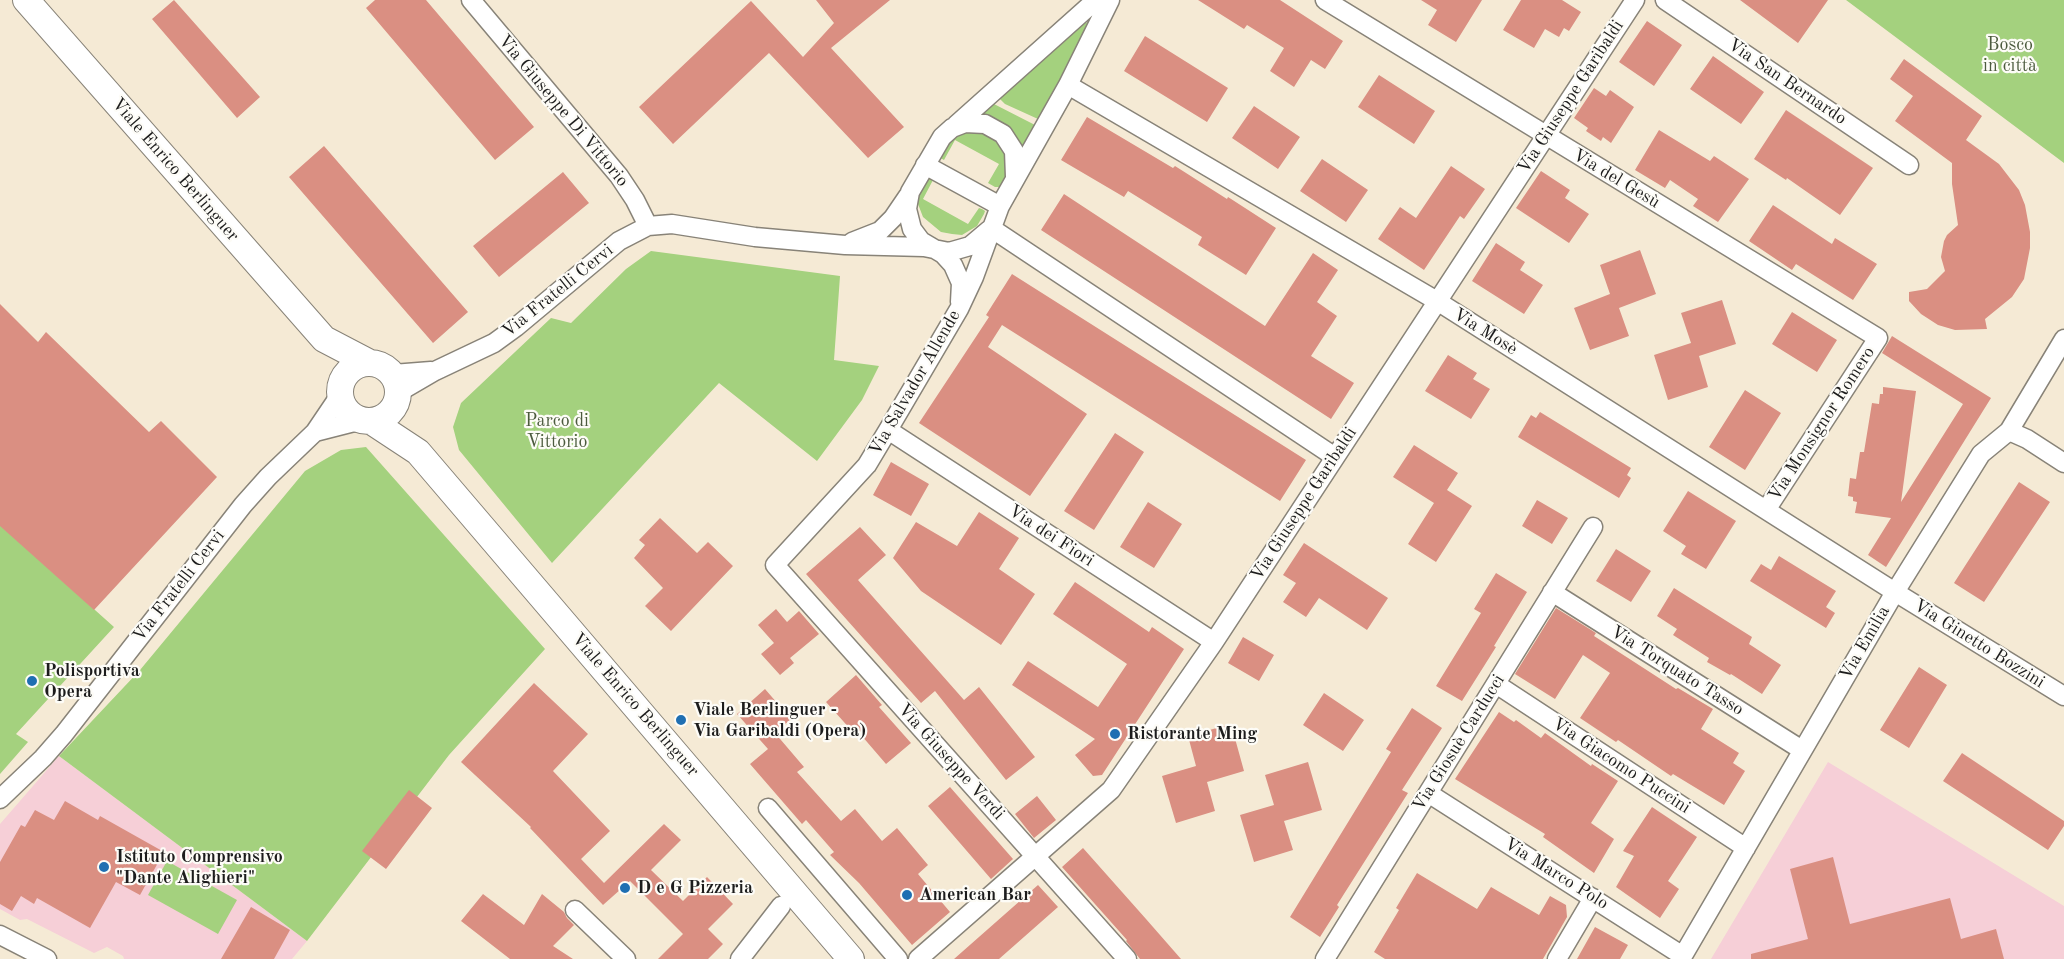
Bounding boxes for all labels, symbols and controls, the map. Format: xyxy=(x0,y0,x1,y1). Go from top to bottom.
street label: Via Giuseppe Garibaldi xyxy=(1513,16,1629,178)
street label: Via Giuseppe Di Vittorio xyxy=(493,31,633,191)
street label: Via San Bernardo xyxy=(1723,34,1851,130)
park label: Bosco in città xyxy=(1983,34,2037,76)
street label: Viale Enrico Berlinguer xyxy=(107,94,243,246)
street label: Via del Gesù xyxy=(1568,144,1664,214)
street label: Via Fratelli Cervi xyxy=(498,240,618,342)
street label: Via Mosè xyxy=(1449,304,1521,360)
street label: Via Salvador Allende xyxy=(865,306,965,460)
street label: Via Monsignor Romero xyxy=(1764,343,1880,505)
park label: Parco di Vittorio xyxy=(525,410,589,452)
street label: Via Giuseppe Garibaldi xyxy=(1246,423,1362,585)
street label: Via dei Fiori xyxy=(1004,500,1098,572)
street label: Via Fratelli Cervi xyxy=(128,526,230,646)
street label: Via Ginetto Bozzini xyxy=(1909,595,2049,693)
street label: Via Emilia xyxy=(1835,602,1895,684)
street label: Via Torquato Tasso xyxy=(1606,621,1748,721)
street label: Viale Enrico Berlinguer xyxy=(567,629,703,781)
place label: Polisportiva Opera xyxy=(44,660,140,702)
street label: Via Giosuè Carducci xyxy=(1408,671,1510,815)
marker: Polisportiva Opera xyxy=(25,674,39,688)
place label: Viale Berlinguer - Via Garibaldi (Opera) xyxy=(693,699,866,742)
street label: Via Giuseppe Verdi xyxy=(893,699,1009,825)
marker: Viale Berlinguer - Via Garibaldi (Opera) xyxy=(674,713,688,727)
street label: Via Giacomo Puccini xyxy=(1548,713,1694,819)
place label: Ristorante Ming xyxy=(1127,723,1257,745)
marker: Ristorante Ming xyxy=(1108,727,1122,741)
street label: Via Marco Polo xyxy=(1500,833,1612,915)
place label: Istituto Comprensivo "Dante Alighieri" xyxy=(116,846,283,888)
marker: Istituto Comprensivo "Dante Alighieri" xyxy=(97,860,111,874)
place label: D e G Pizzeria xyxy=(637,877,753,899)
marker: D e G Pizzeria xyxy=(618,881,632,895)
place label: American Bar xyxy=(919,884,1031,906)
marker: American Bar xyxy=(900,888,914,902)

